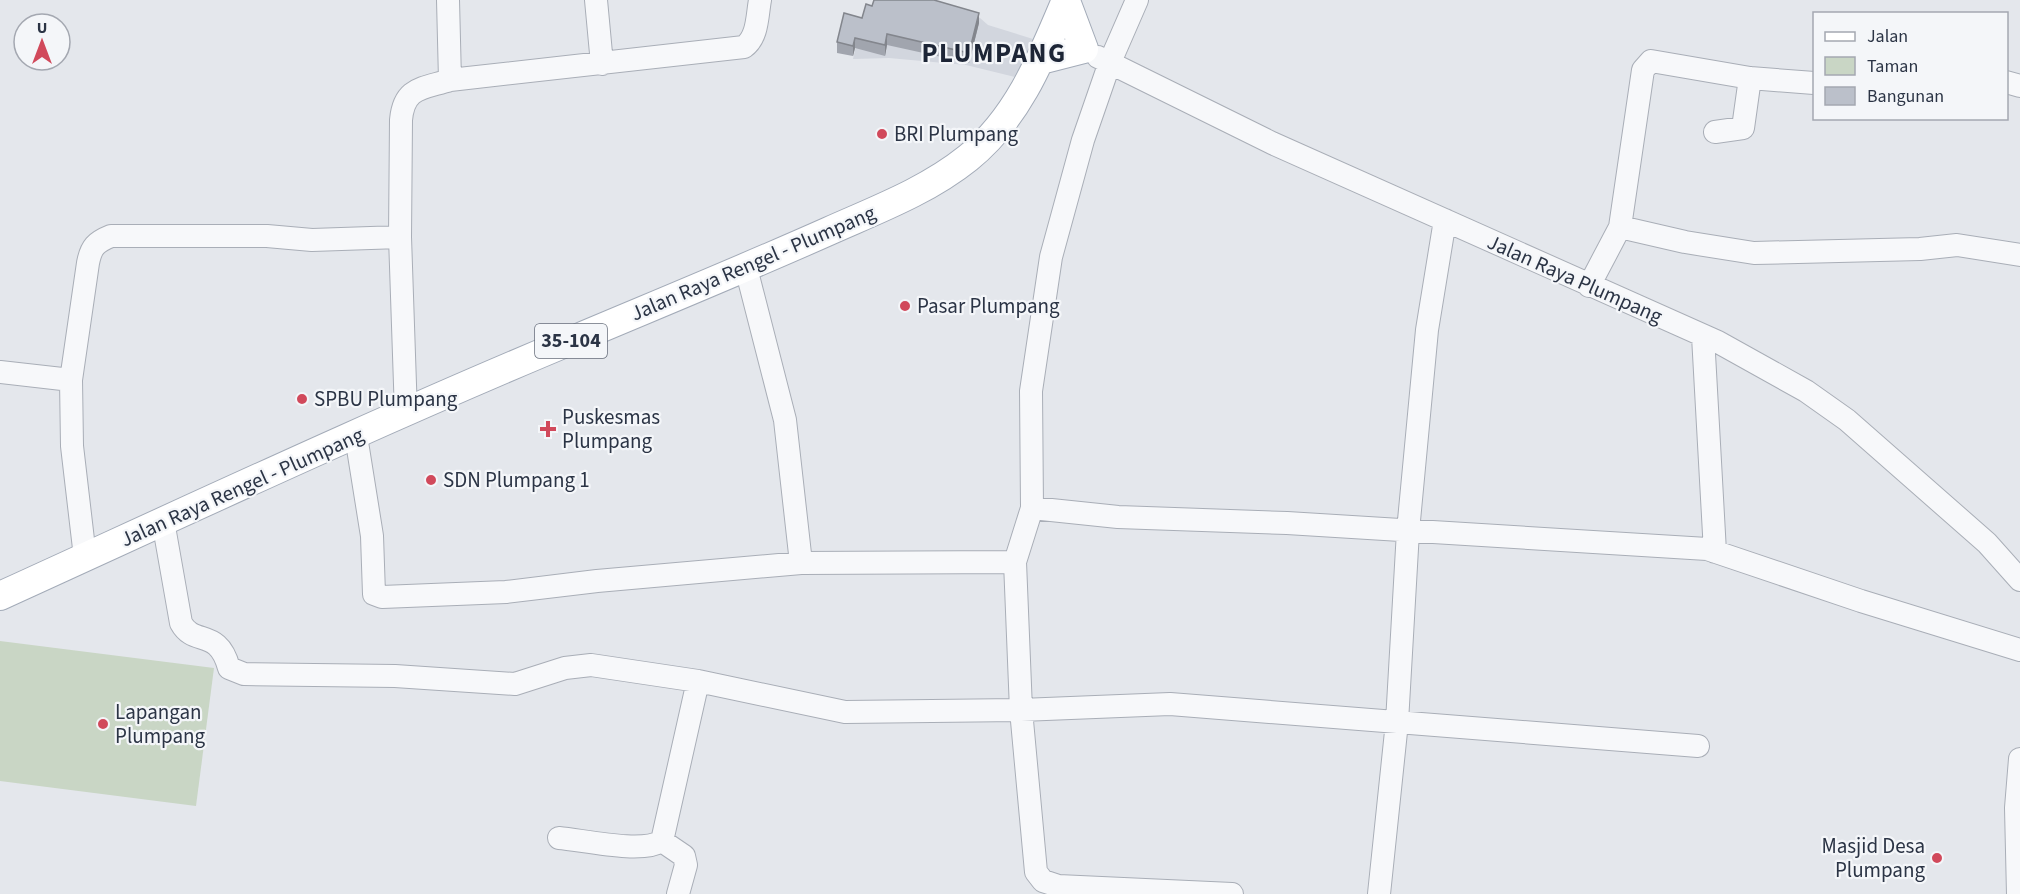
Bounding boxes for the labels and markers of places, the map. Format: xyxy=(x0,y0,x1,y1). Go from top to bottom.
place label: BRI Plumpang xyxy=(894,119,1019,149)
marker: BRI Plumpang xyxy=(875,127,889,141)
place label: Pasar Plumpang xyxy=(917,291,1060,321)
marker: Pasar Plumpang xyxy=(898,299,912,313)
place label: SPBU Plumpang xyxy=(314,384,458,414)
marker: SPBU Plumpang xyxy=(295,392,309,406)
place label: Puskesmas Plumpang xyxy=(562,402,660,456)
marker: Puskesmas Plumpang xyxy=(539,420,557,438)
place label: SDN Plumpang 1 xyxy=(443,465,590,495)
marker: SDN Plumpang 1 xyxy=(424,473,438,487)
place label: Lapangan Plumpang xyxy=(115,697,206,751)
marker: Lapangan Plumpang xyxy=(96,717,110,731)
place label: Masjid Desa Plumpang xyxy=(1821,831,1925,885)
marker: Masjid Desa Plumpang xyxy=(1930,851,1944,865)

